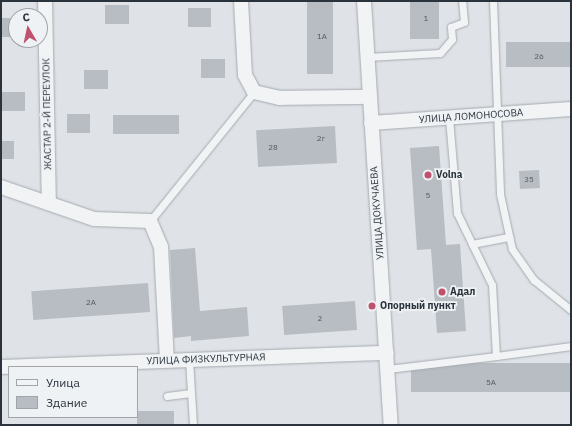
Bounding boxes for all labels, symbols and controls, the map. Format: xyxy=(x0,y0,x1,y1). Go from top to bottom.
north arrow xyxy=(8,8,48,48)
text: С xyxy=(22,10,31,25)
house number: 1 xyxy=(424,14,428,24)
house number: 1А xyxy=(317,32,327,42)
house number: 26 xyxy=(534,52,544,62)
street label: ЖАСТАР 2-Й ПЕРЕУЛОК xyxy=(40,58,54,170)
street label: УЛИЦА ЛОМОНОСОВА xyxy=(418,106,524,126)
house number: 2г xyxy=(317,134,325,144)
house number: 28 xyxy=(268,143,278,153)
street label: УЛИЦА ДОКУЧАЕВА xyxy=(368,166,386,260)
place label: Volna xyxy=(436,169,462,181)
marker: Volna xyxy=(423,170,433,180)
house number: 35 xyxy=(524,175,534,185)
house number: 5 xyxy=(426,191,430,201)
place label: Адал xyxy=(450,286,475,298)
marker: Адал xyxy=(437,287,447,297)
house number: 2А xyxy=(86,298,96,308)
place label: Опорный пункт xyxy=(380,300,456,312)
marker: Опорный пункт xyxy=(367,301,377,311)
house number: 2 xyxy=(318,314,322,324)
street label: УЛИЦА ФИЗКУЛЬТУРНАЯ xyxy=(146,351,266,367)
legend xyxy=(8,366,138,418)
text: Улица xyxy=(46,375,80,390)
house number: 5А xyxy=(486,378,496,388)
text: Здание xyxy=(46,395,87,410)

